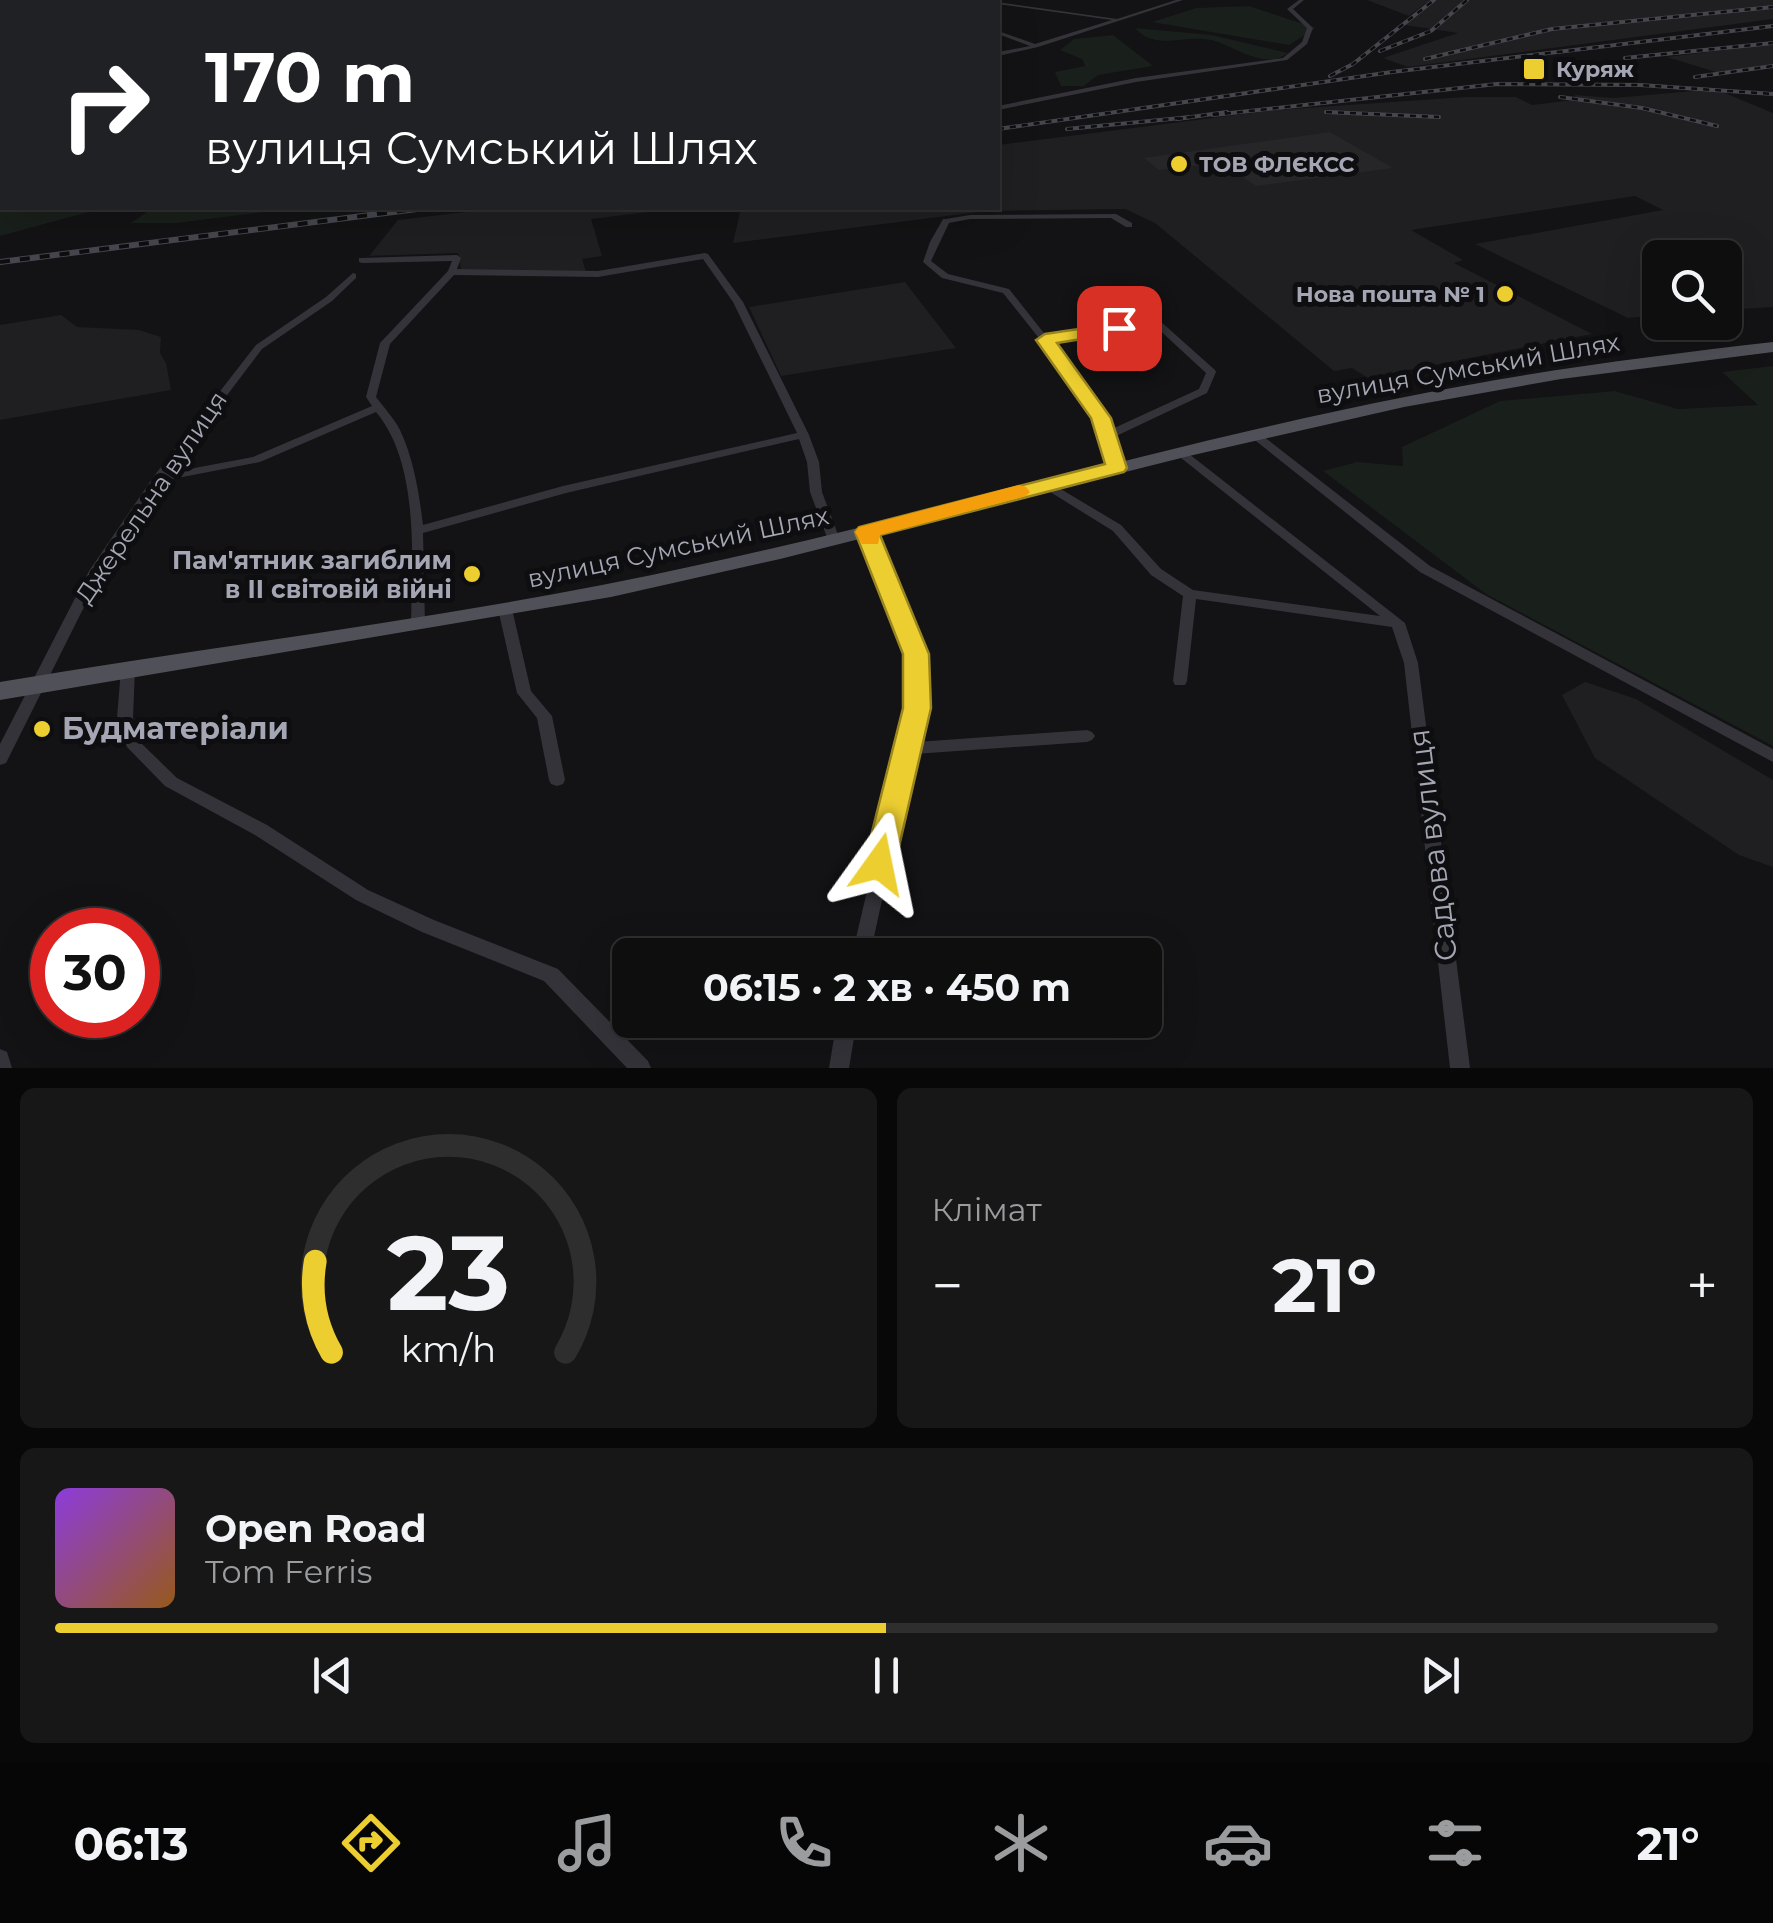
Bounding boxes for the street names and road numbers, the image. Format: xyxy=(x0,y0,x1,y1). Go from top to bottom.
street label: вулиця Сумський Шлях xyxy=(1314,327,1622,409)
street label: Джерельна вулиця xyxy=(69,385,233,609)
street label: вулиця Сумський Шлях xyxy=(525,500,831,594)
street label: Садова вулиця xyxy=(1400,727,1465,963)

